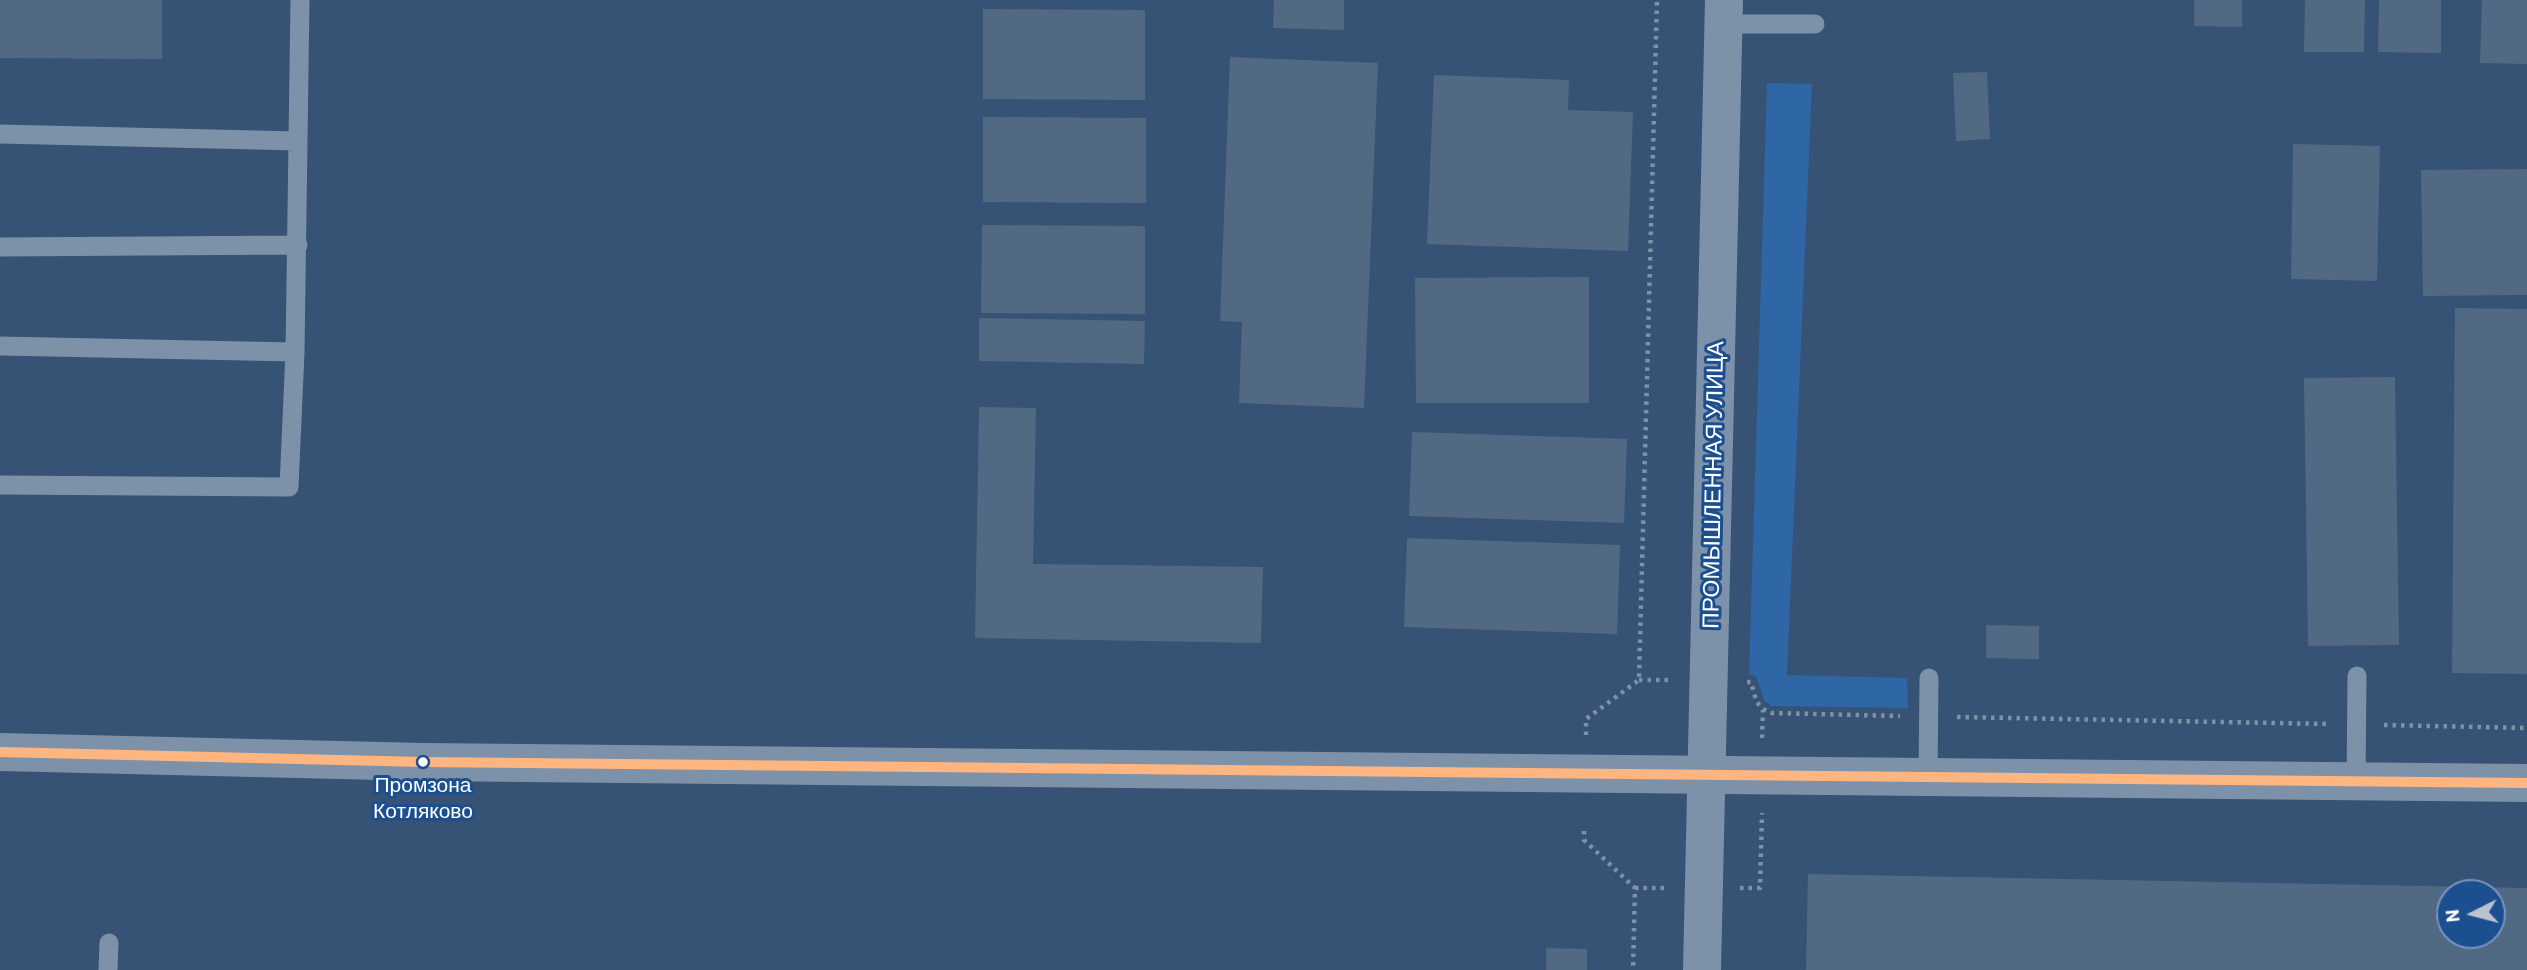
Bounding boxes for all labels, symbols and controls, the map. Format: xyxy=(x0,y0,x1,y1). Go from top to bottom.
street label: ПРОМЫШЛЕННАЯ УЛИЦА xyxy=(1697,341,1729,629)
marker: Промзона Котляково xyxy=(416,755,430,769)
place label: Промзона Котляково xyxy=(373,772,473,822)
north arrow xyxy=(2436,879,2506,949)
text: N xyxy=(2440,909,2464,924)

